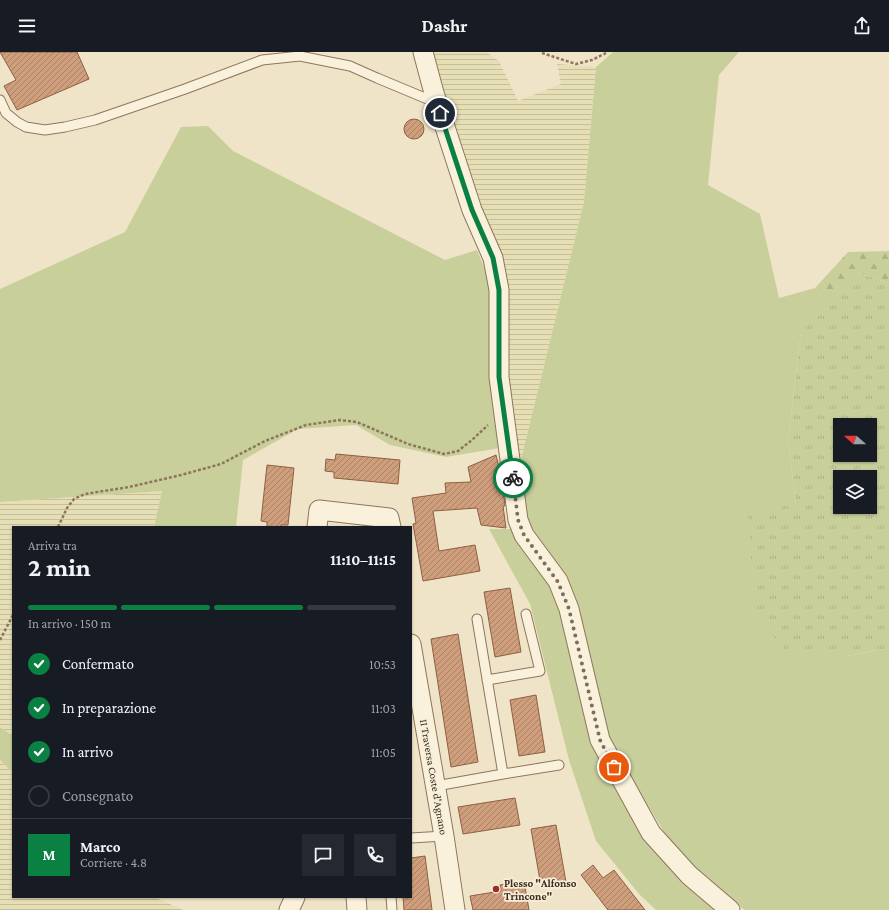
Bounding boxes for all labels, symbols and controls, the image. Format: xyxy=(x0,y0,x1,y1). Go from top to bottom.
icon: menu xyxy=(16,15,38,37)
icon: share xyxy=(851,15,873,37)
text: Dashr xyxy=(421,16,468,36)
pin xyxy=(423,96,457,130)
icon: home xyxy=(429,102,451,124)
north arrow xyxy=(833,418,877,462)
map controls xyxy=(833,418,877,514)
courier xyxy=(493,458,533,498)
icon: bike xyxy=(502,467,524,489)
button: layers xyxy=(833,470,877,514)
text: Arriva tra xyxy=(28,538,77,553)
text: 11:10–11:15 xyxy=(330,552,396,568)
text: 2 min xyxy=(28,553,91,582)
text: In arrivo · 150 m xyxy=(28,616,111,631)
icon: check xyxy=(28,653,50,675)
text: Confermato xyxy=(62,656,134,672)
text: 10:53 xyxy=(369,657,396,672)
icon: check xyxy=(28,697,50,719)
text: In preparazione xyxy=(62,700,156,716)
text: 11:03 xyxy=(371,701,396,716)
street label: II Traversa Coste d'Agnano xyxy=(417,718,450,837)
icon: check xyxy=(28,741,50,763)
text: In arrivo xyxy=(62,744,113,760)
text: 11:05 xyxy=(371,745,396,760)
pin xyxy=(597,750,631,784)
icon: bag xyxy=(603,756,625,778)
text: Consegnato xyxy=(62,788,133,804)
button: chat xyxy=(302,834,344,876)
button: phone xyxy=(354,834,396,876)
text: Marco xyxy=(80,839,120,855)
text: M xyxy=(42,847,56,863)
text: Corriere · 4.8 xyxy=(80,855,147,870)
place label: Plesso "Alfonso Trincone" xyxy=(504,877,577,902)
marker: Plesso "Alfonso Trincone" xyxy=(491,884,501,894)

